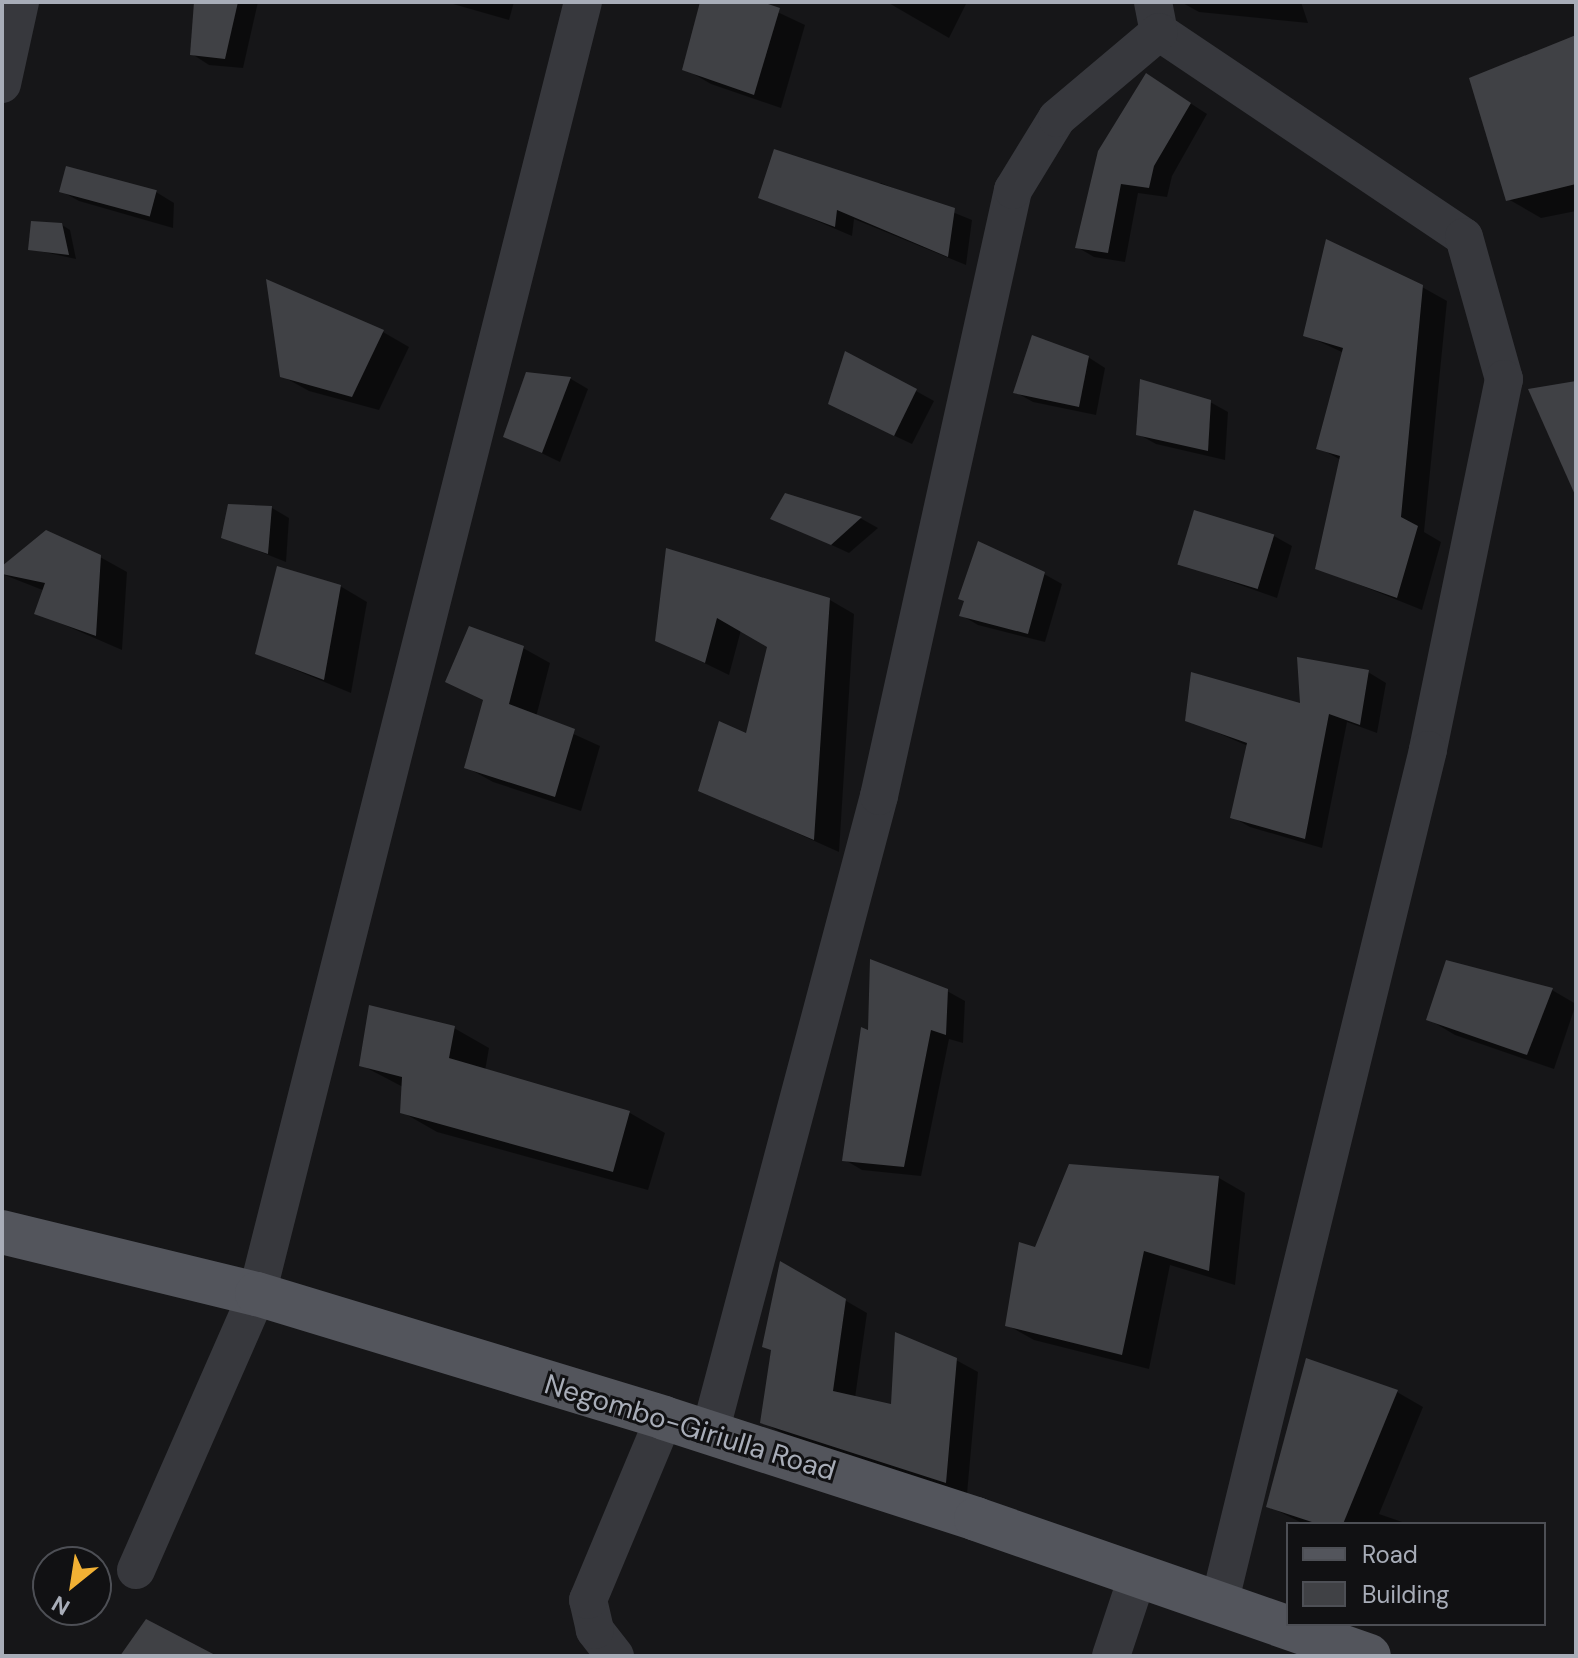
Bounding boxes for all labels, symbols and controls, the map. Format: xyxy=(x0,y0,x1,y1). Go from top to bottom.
street label: Negombo-Giriulla Road xyxy=(540,1368,840,1488)
legend xyxy=(1286,1522,1546,1626)
text: Road xyxy=(1362,1539,1418,1570)
north arrow xyxy=(32,1546,112,1626)
text: Building xyxy=(1362,1579,1449,1610)
text: N xyxy=(47,1589,75,1622)

